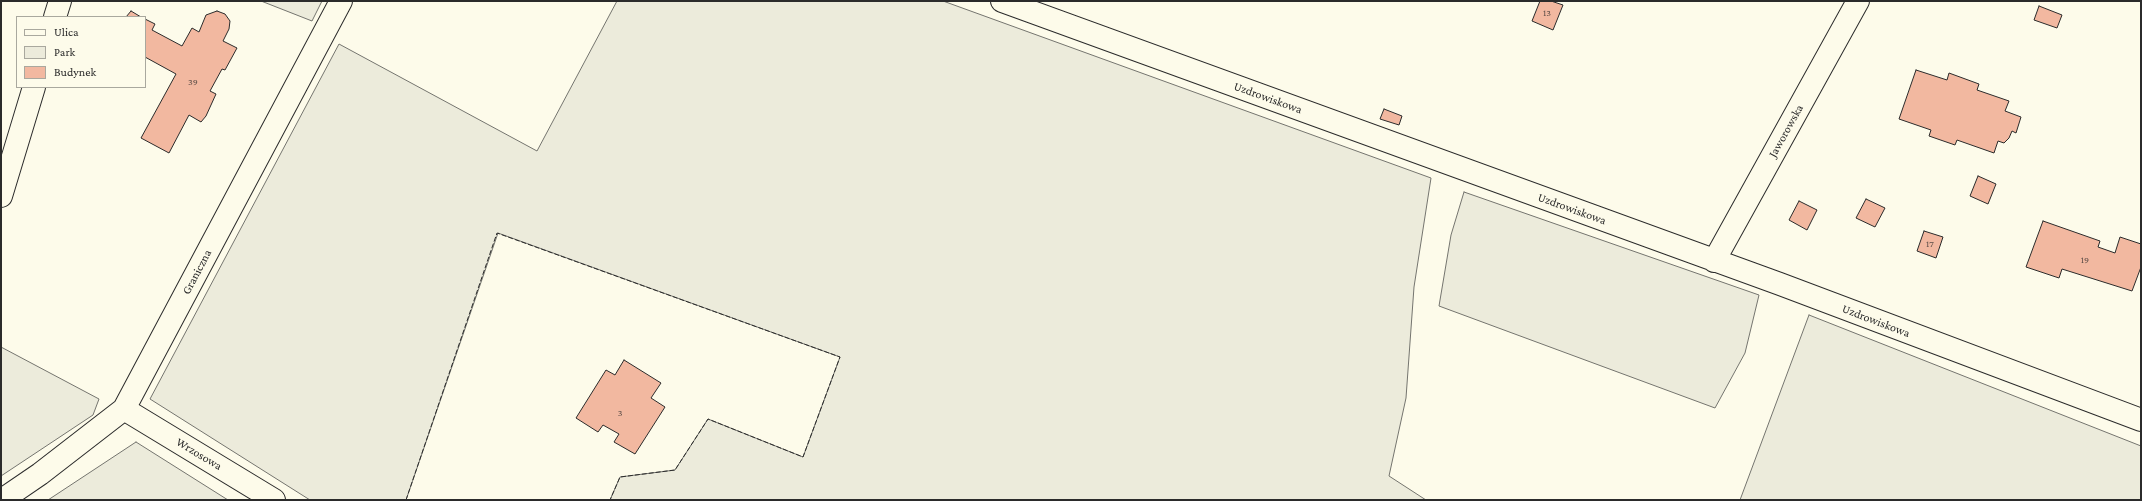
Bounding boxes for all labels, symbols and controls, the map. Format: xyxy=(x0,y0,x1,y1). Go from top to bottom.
house number: 13 xyxy=(1543,7,1551,19)
legend xyxy=(16,16,146,88)
text: Ulica xyxy=(54,25,79,39)
text: Park xyxy=(54,45,75,59)
text: Budynek xyxy=(54,65,96,79)
house number: 39 xyxy=(188,76,198,88)
street label: Uzdrowiskowa xyxy=(1232,79,1304,117)
street label: Jaworowska xyxy=(1766,102,1806,160)
street label: Uzdrowiskowa xyxy=(1536,190,1608,228)
house number: 17 xyxy=(1926,238,1934,250)
street label: Graniczna xyxy=(179,247,215,297)
house number: 19 xyxy=(2081,254,2089,266)
street label: Uzdrowiskowa xyxy=(1840,301,1912,341)
house number: 3 xyxy=(618,407,622,419)
street label: Wrzosowa xyxy=(173,435,225,473)

